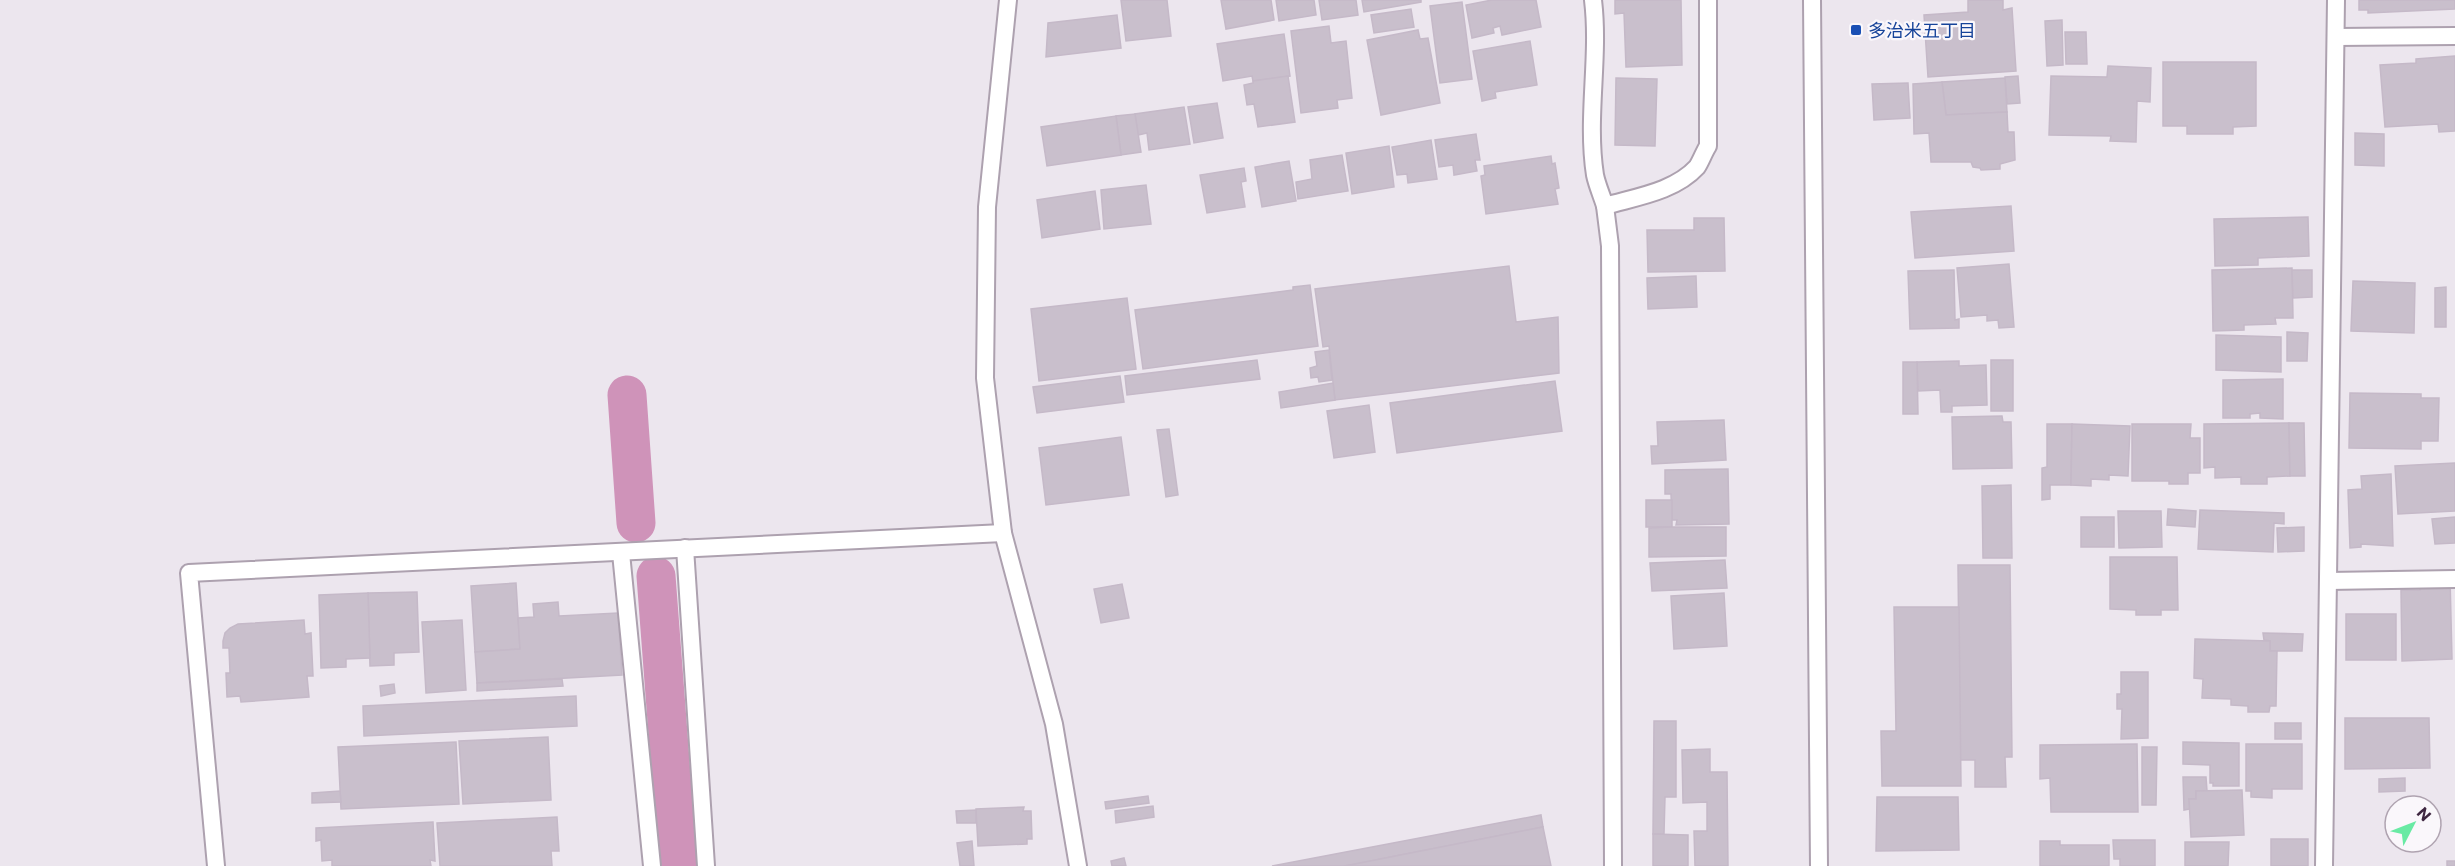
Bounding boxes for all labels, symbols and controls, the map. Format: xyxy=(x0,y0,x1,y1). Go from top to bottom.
place label: 多治米五丁目 xyxy=(1868,19,1976,41)
marker: 多治米五丁目 xyxy=(1849,23,1863,37)
north arrow xyxy=(2383,794,2443,854)
text: N xyxy=(2413,803,2436,824)

